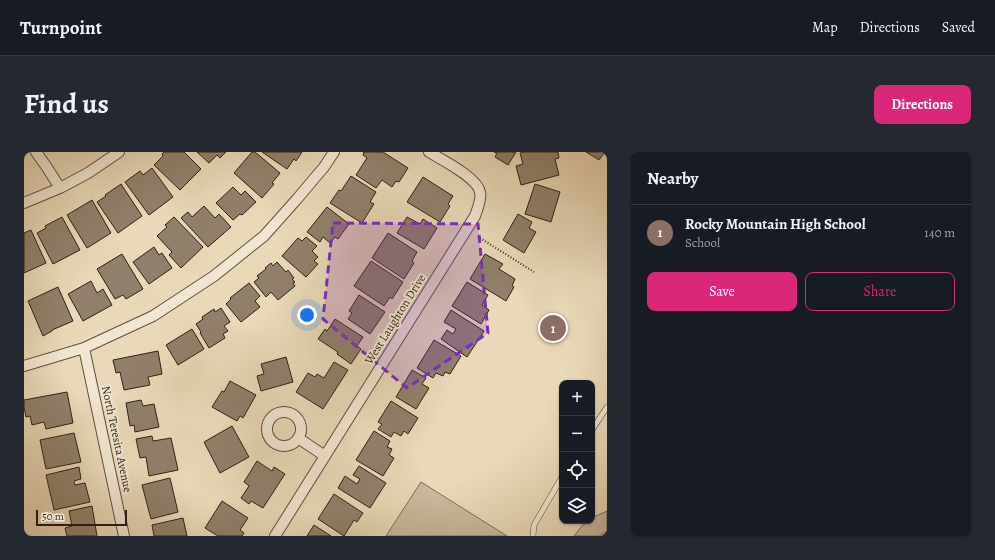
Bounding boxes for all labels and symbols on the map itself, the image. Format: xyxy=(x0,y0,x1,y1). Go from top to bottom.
street label: West Laughton Drive xyxy=(360,271,429,368)
your location xyxy=(297,305,317,325)
pin: 1 xyxy=(540,313,566,343)
street label: North Teresita Avenue xyxy=(98,384,136,494)
scale bar xyxy=(36,508,127,527)

